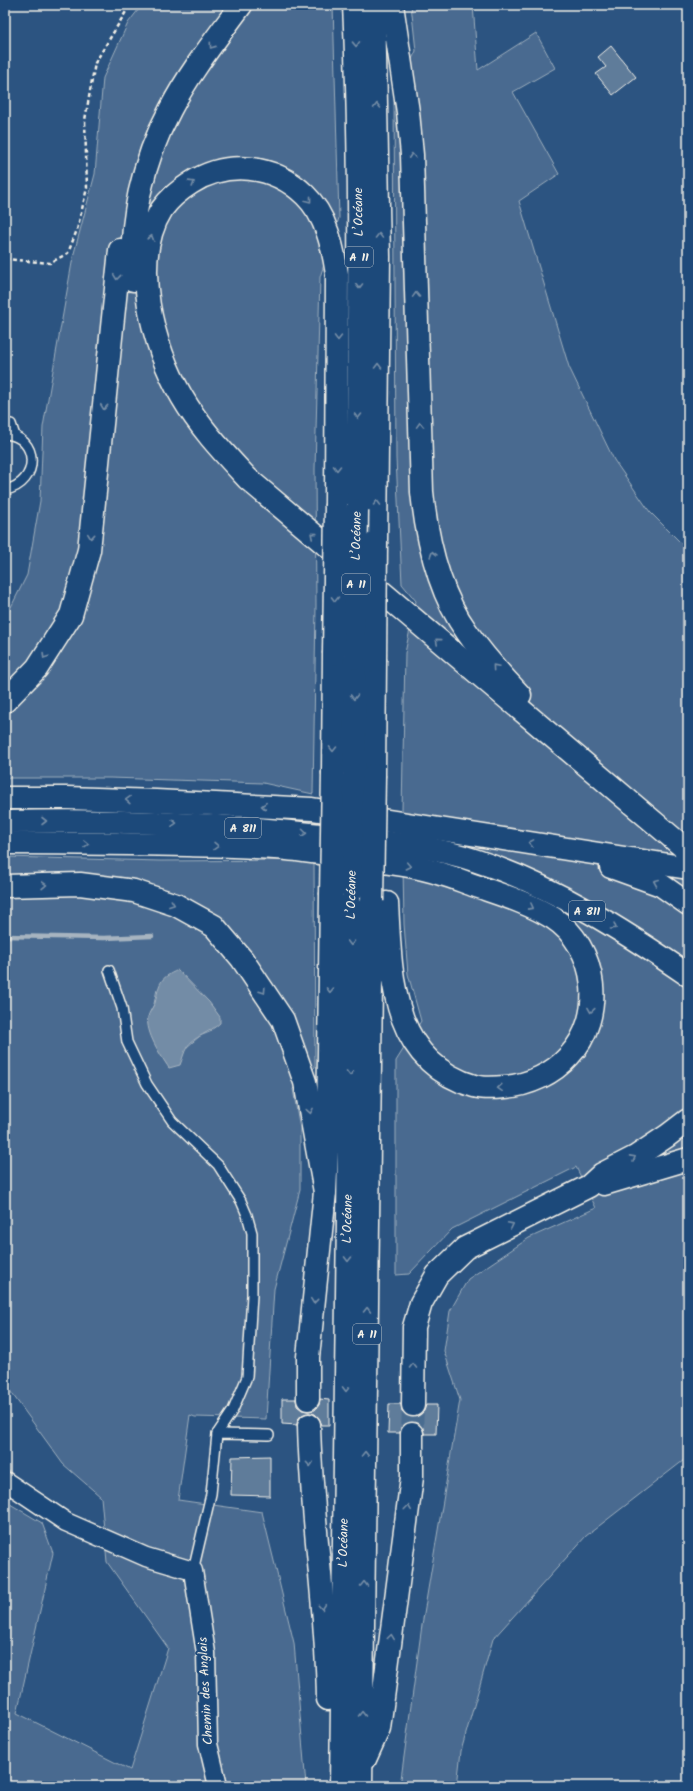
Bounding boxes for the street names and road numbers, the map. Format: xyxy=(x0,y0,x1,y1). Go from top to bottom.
street label: L’Océane xyxy=(348,187,370,237)
road number: A 11 xyxy=(345,247,373,267)
street label: L’Océane xyxy=(346,511,368,561)
road number: A 11 xyxy=(342,574,370,594)
road number: A 811 xyxy=(225,818,261,838)
street label: L’Océane xyxy=(341,870,363,920)
road number: A 811 xyxy=(569,901,605,921)
street label: L’Océane xyxy=(337,1194,359,1244)
road number: A 11 xyxy=(353,1324,381,1344)
street label: L’Océane xyxy=(333,1518,355,1568)
street label: Chemin des Anglais xyxy=(193,1636,219,1746)

